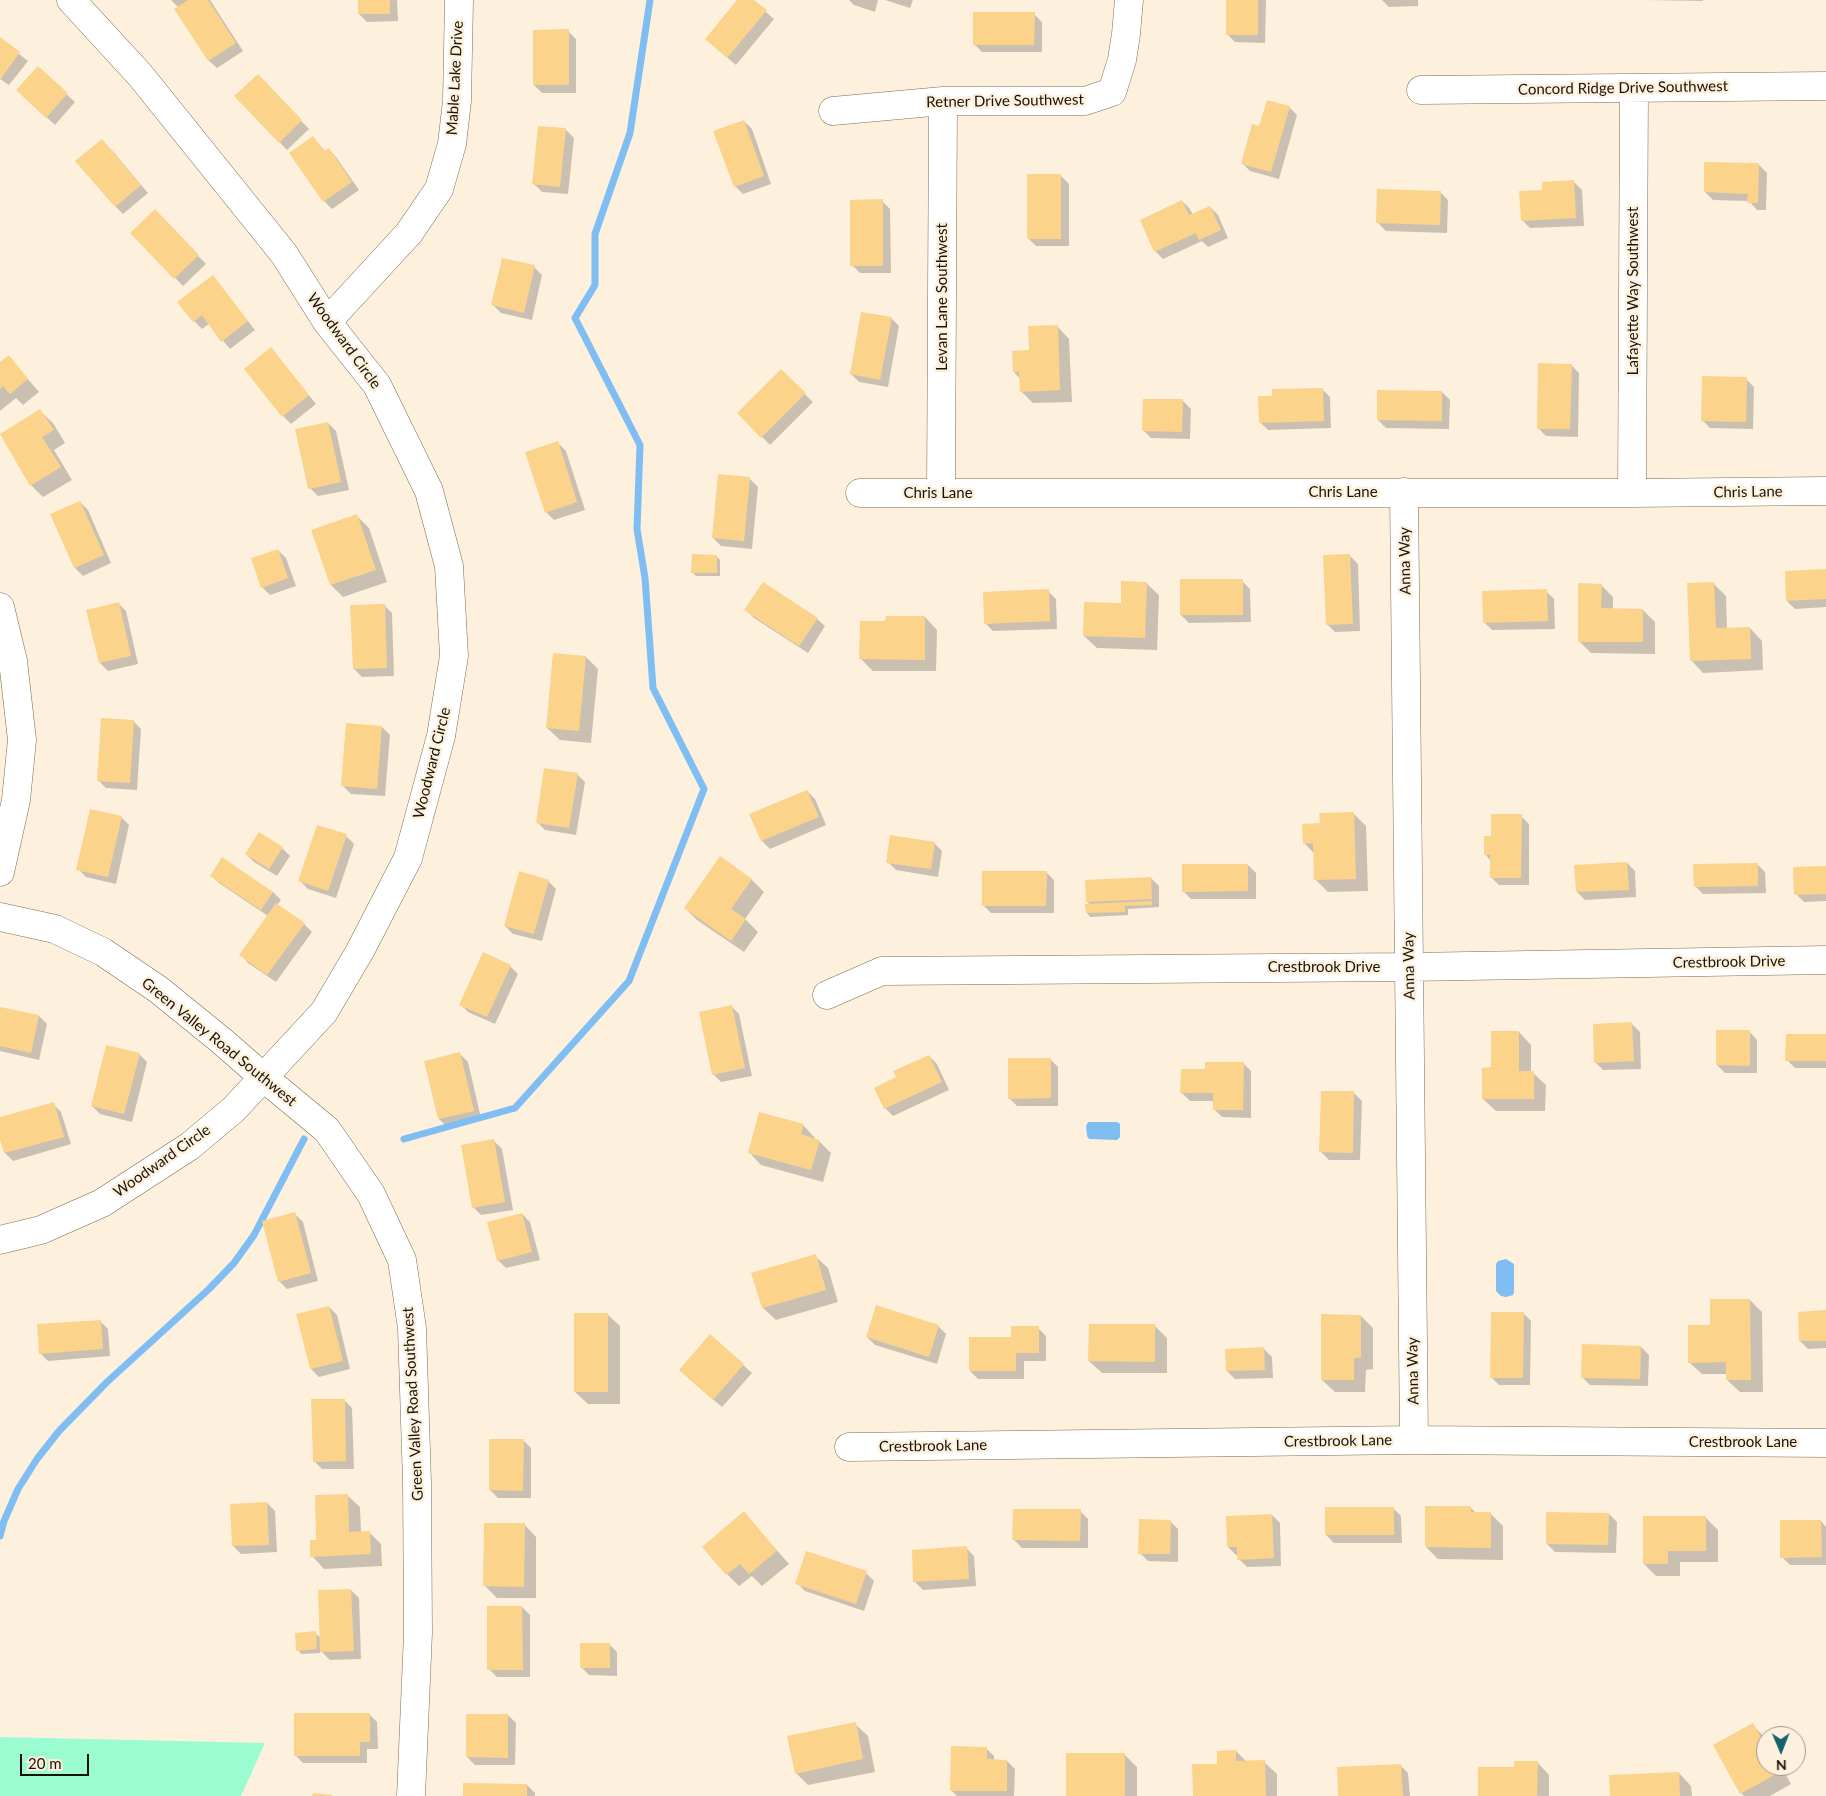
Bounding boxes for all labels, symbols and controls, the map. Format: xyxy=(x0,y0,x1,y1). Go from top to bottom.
street label: Mable Lake Drive xyxy=(443,20,467,136)
street label: Concord Ridge Drive Southwest xyxy=(1518,77,1728,99)
street label: Retner Drive Southwest xyxy=(926,91,1084,111)
street label: Lafayette Way Southwest xyxy=(1624,207,1642,375)
street label: Levan Lane Southwest xyxy=(933,223,951,371)
street label: Woodward Circle xyxy=(303,290,385,392)
street label: Chris Lane xyxy=(1713,482,1783,502)
street label: Chris Lane xyxy=(1308,483,1378,501)
street label: Chris Lane xyxy=(903,484,973,502)
street label: Anna Way xyxy=(1395,527,1415,595)
street label: Woodward Circle xyxy=(409,705,455,821)
street label: Anna Way xyxy=(1399,932,1419,1000)
street label: Crestbrook Drive xyxy=(1673,952,1785,972)
street label: Crestbrook Drive xyxy=(1268,958,1380,976)
street label: Green Valley Road Southwest xyxy=(138,974,300,1110)
street label: Woodward Circle xyxy=(110,1121,214,1201)
street label: Green Valley Road Southwest xyxy=(399,1307,427,1501)
street label: Anna Way xyxy=(1403,1337,1423,1405)
street label: Crestbrook Lane xyxy=(1284,1431,1392,1451)
street label: Crestbrook Lane xyxy=(1689,1433,1797,1451)
street label: Crestbrook Lane xyxy=(879,1436,987,1456)
north arrow xyxy=(1756,1726,1806,1776)
scale bar xyxy=(22,1744,91,1776)
text: 20 m xyxy=(28,1754,62,1772)
text: N xyxy=(1776,1757,1787,1774)

